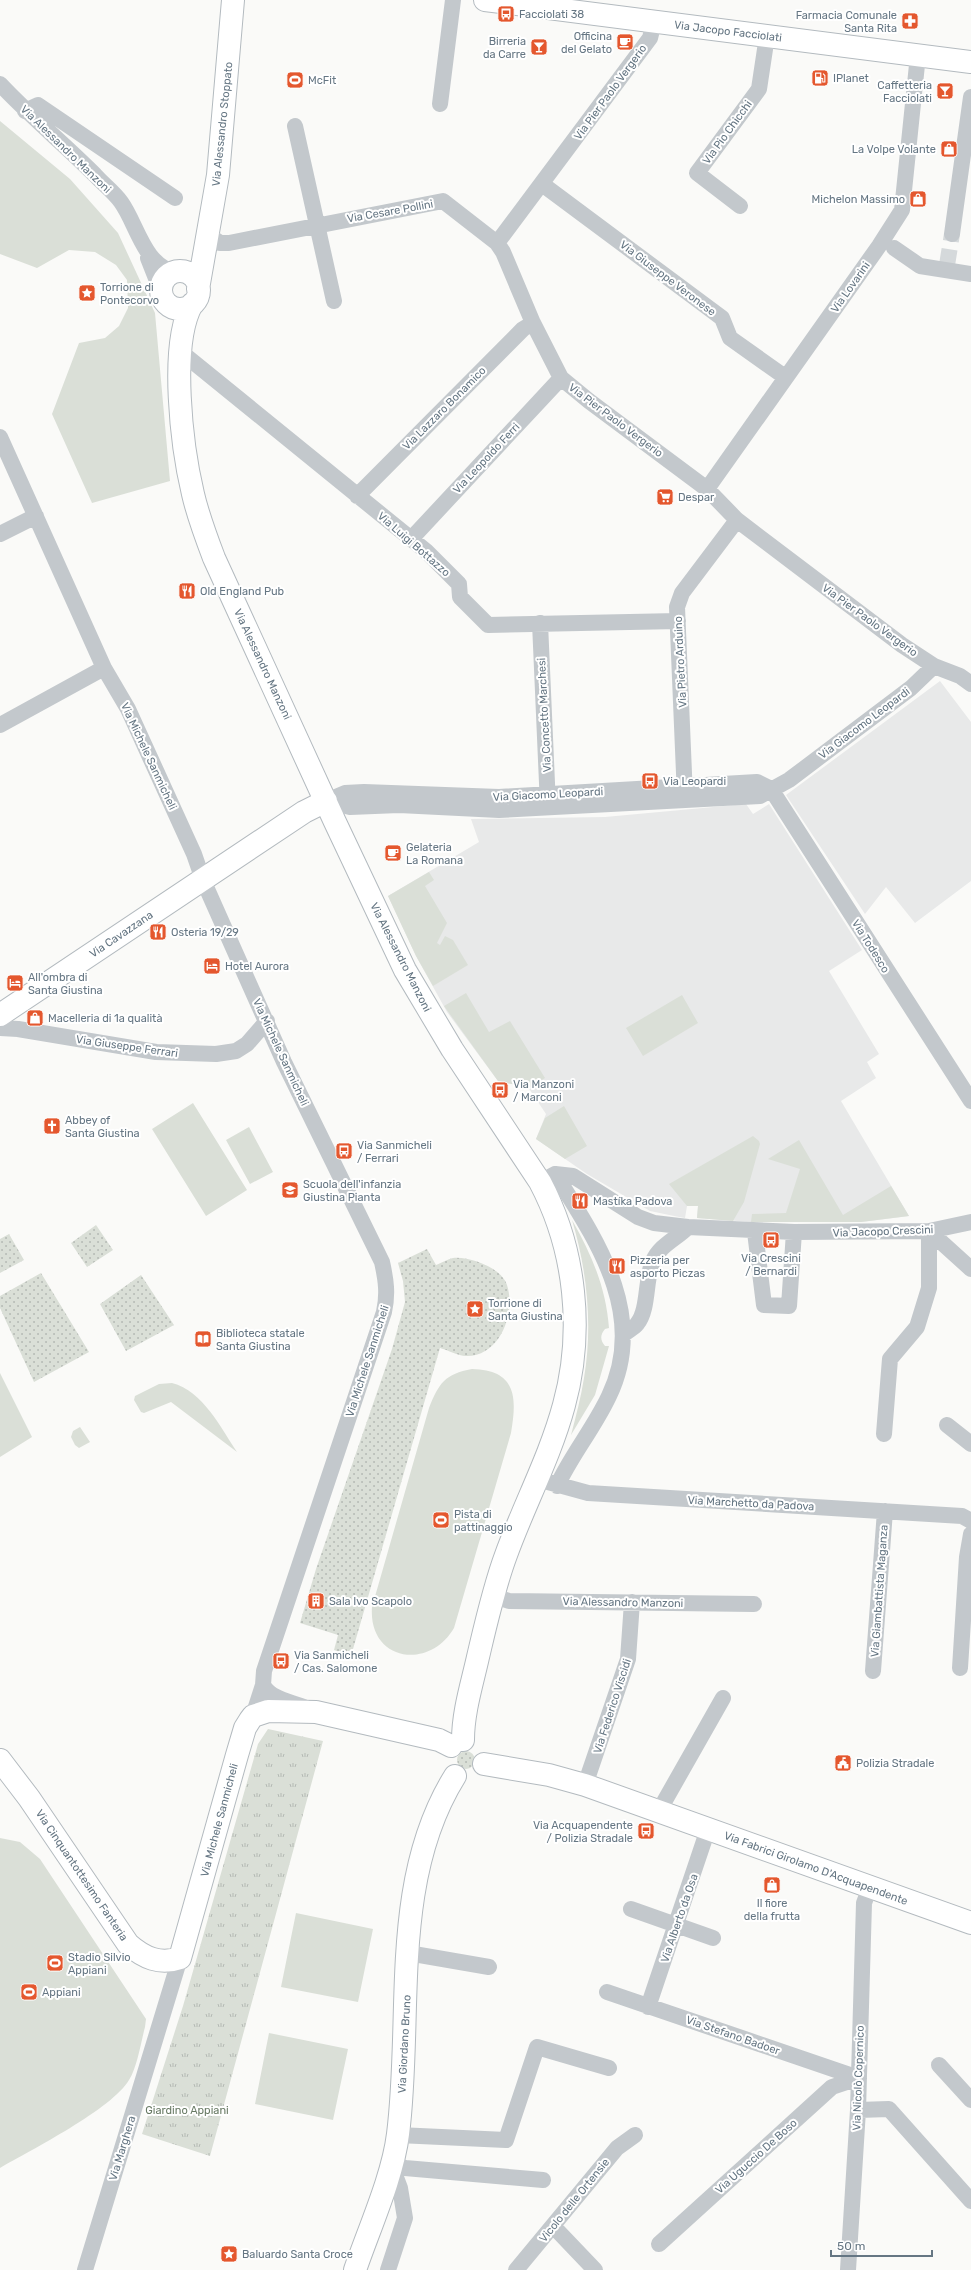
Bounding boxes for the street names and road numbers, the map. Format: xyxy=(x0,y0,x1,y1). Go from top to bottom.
street label: Via Jacopo Facciolati xyxy=(673,18,783,45)
street label: Via Pier Paolo Vergerio xyxy=(571,42,649,142)
street label: Via Alessandro Stoppato xyxy=(209,61,236,187)
street label: Via Pio Chicchi xyxy=(700,98,755,167)
street label: Via Alessandro Manzoni xyxy=(18,103,114,196)
street label: Via Cesare Pollini xyxy=(346,198,434,225)
street label: Via Giuseppe Veronese xyxy=(617,238,718,319)
street label: Via Lovarini xyxy=(828,259,873,315)
street label: Via Lazzaro Bonamico xyxy=(400,364,489,453)
street label: Via Pier Paolo Vergerio xyxy=(566,381,665,460)
street label: Via Leopoldo Ferri xyxy=(450,420,522,496)
street label: Via Luigi Bottazzo xyxy=(375,509,452,579)
street label: Via Pier Paolo Vergerio xyxy=(820,581,920,659)
street label: Via Alessandro Manzoni xyxy=(231,607,294,722)
street label: Via Pietro Arduino xyxy=(672,616,689,708)
street label: Via Concetto Marchesi xyxy=(535,657,554,773)
street label: Via Giacomo Leopardi xyxy=(816,685,912,762)
street label: Via Michele Sanmicheli xyxy=(118,701,179,812)
street label: Via Giacomo Leopardi xyxy=(493,785,604,804)
street label: Via Alessandro Manzoni xyxy=(367,900,434,1014)
street label: Via Cavazzana xyxy=(87,908,156,960)
street label: Via Todesco xyxy=(849,917,892,975)
street label: Via Michele Sanmicheli xyxy=(250,997,311,1108)
street label: Via Giuseppe Ferrari xyxy=(75,1033,179,1060)
street label: Via Jacopo Crescini xyxy=(832,1223,934,1240)
street label: Via Michele Sanmicheli xyxy=(343,1304,392,1419)
street label: Via Marchetto da Padova xyxy=(687,1494,815,1513)
street label: Via Giambattista Maganza xyxy=(868,1524,891,1658)
street label: Via Alessandro Manzoni xyxy=(563,1595,683,1610)
street label: Via Federico Viscidi xyxy=(591,1657,634,1755)
street label: Via Michele Sanmicheli xyxy=(198,1762,241,1878)
street label: Via Cinquantottesimo Fanteria xyxy=(33,1807,130,1943)
street label: Via Fabrici Girolamo D'Acquapendente xyxy=(722,1829,910,1908)
street label: Via Alberto da Osa xyxy=(658,1872,701,1964)
street label: Via Giordano Bruno xyxy=(395,1994,414,2094)
street label: Via Stefano Badoer xyxy=(684,2013,782,2058)
street label: Via Nicolò Copernico xyxy=(850,2025,867,2131)
street label: Via Marghera xyxy=(106,2114,138,2182)
street label: Via Uguccio De Boso xyxy=(713,2116,800,2196)
street label: Vicolo delle Ortensie xyxy=(537,2156,612,2245)

